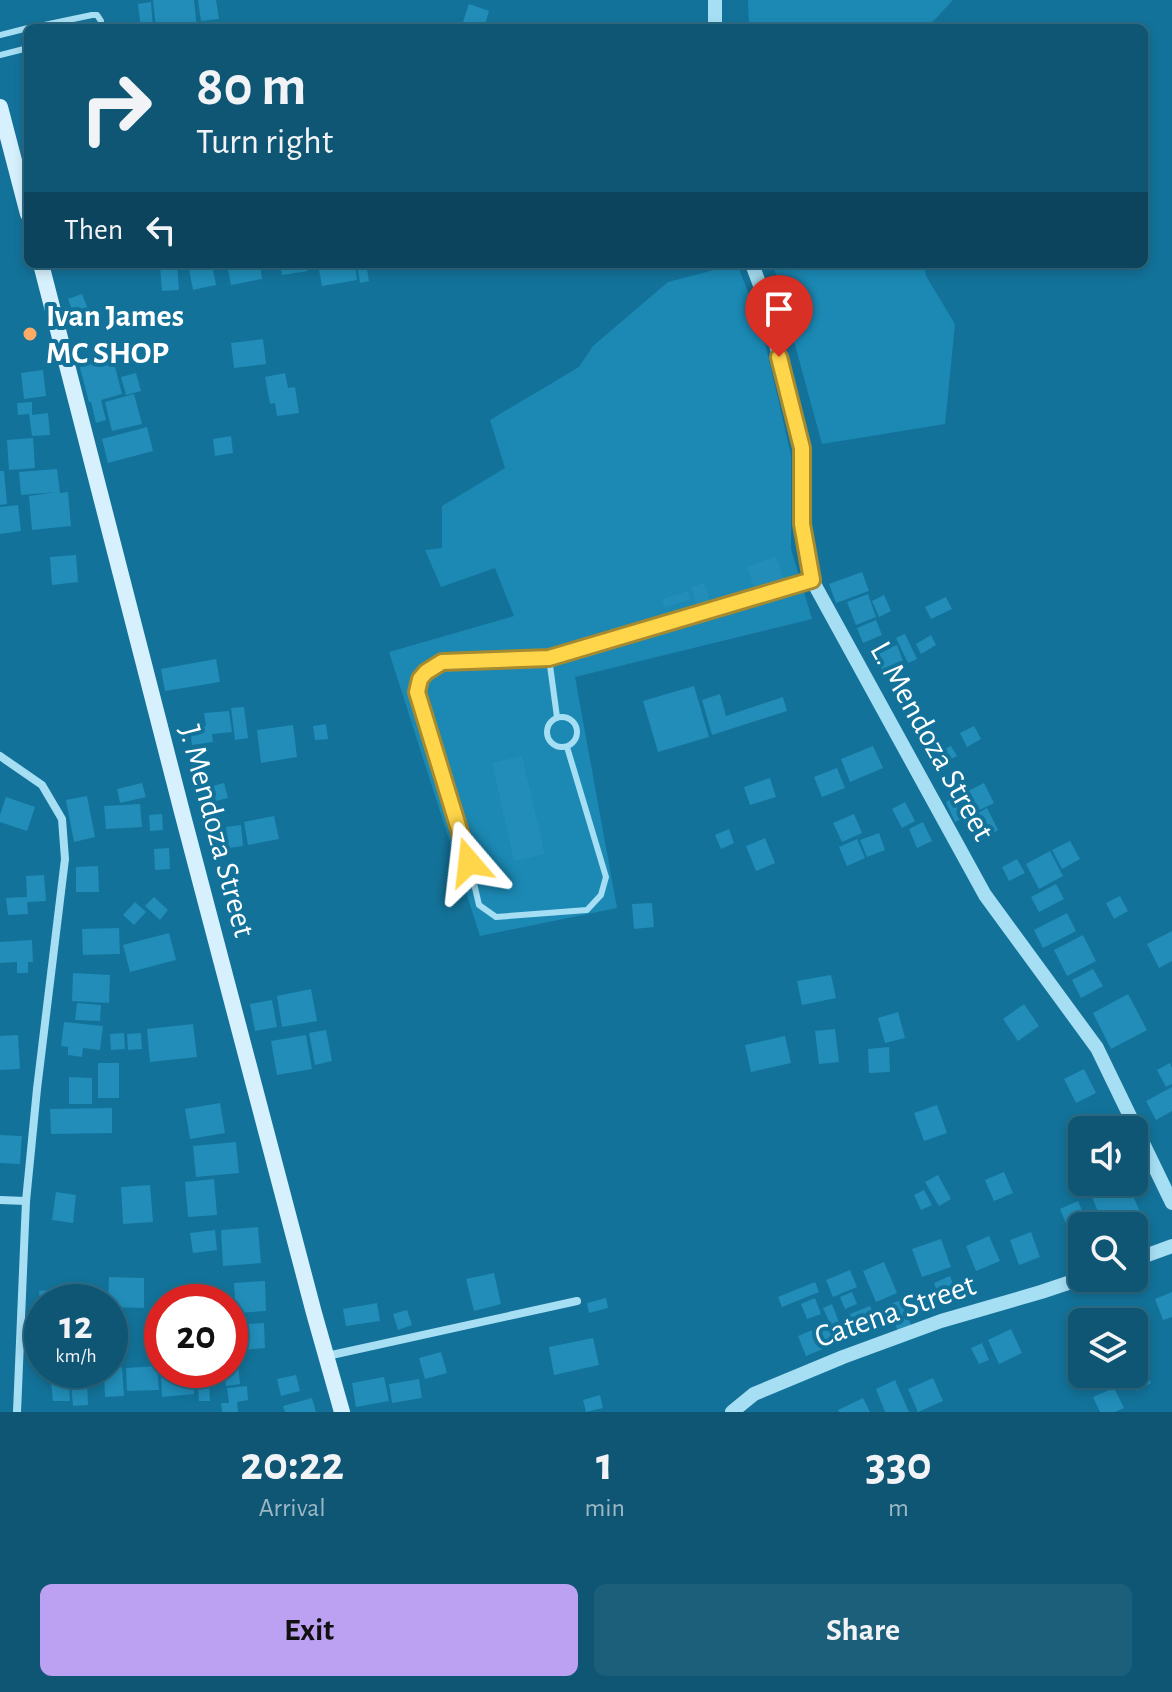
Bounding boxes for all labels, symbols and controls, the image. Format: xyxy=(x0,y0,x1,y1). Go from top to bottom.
icon: right xyxy=(64,56,168,160)
text: 80 m xyxy=(196,59,306,115)
text: Turn right xyxy=(196,124,333,160)
icon: left xyxy=(139,208,183,252)
text: Then xyxy=(64,215,123,245)
pin xyxy=(745,275,813,357)
icon: arrive xyxy=(757,287,801,331)
place label: Ivan James MC SHOP xyxy=(46,300,184,369)
marker: Ivan James MC SHOP xyxy=(21,325,39,343)
street label: L. Mendoza Street xyxy=(864,636,1000,846)
street label: J. Mendoza Street xyxy=(173,722,261,940)
position arrow xyxy=(427,820,511,904)
map controls xyxy=(1068,1116,1148,1388)
button: sound xyxy=(1068,1116,1148,1196)
button: search xyxy=(1068,1212,1148,1292)
street label: Catena Street xyxy=(810,1269,980,1353)
speed limit sign: 20 xyxy=(144,1284,248,1388)
text: 12 xyxy=(59,1306,93,1346)
button: layers xyxy=(1068,1308,1148,1388)
text: km/h xyxy=(55,1346,97,1366)
text: 20:22 xyxy=(240,1441,344,1489)
text: 1 xyxy=(596,1441,613,1489)
text: 330 xyxy=(865,1441,932,1489)
text: Arrival xyxy=(259,1495,326,1521)
text: min xyxy=(584,1495,625,1521)
text: m xyxy=(888,1495,909,1521)
button: Exit xyxy=(40,1584,578,1676)
button: Share xyxy=(594,1584,1132,1676)

